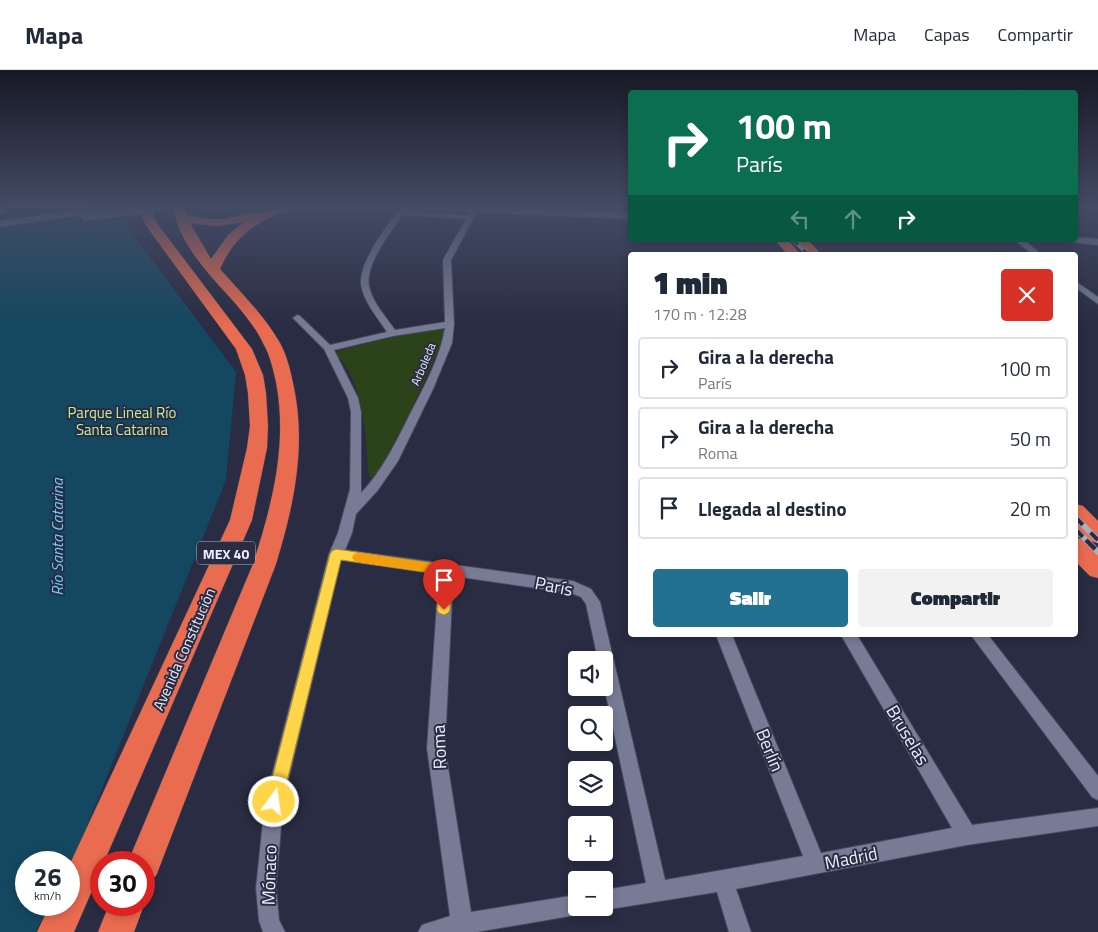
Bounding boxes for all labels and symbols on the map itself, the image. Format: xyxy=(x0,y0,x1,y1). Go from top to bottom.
street label: Arboleda xyxy=(405,340,441,388)
park label: Parque Lineal Río Santa Catarina xyxy=(68,401,177,441)
water label: Río Santa Catarina xyxy=(45,477,69,596)
road number: MEX 40 xyxy=(197,542,255,564)
pin xyxy=(423,559,465,610)
street label: París xyxy=(533,569,575,603)
street label: Avenida Constitución xyxy=(147,584,221,714)
street label: Bruselas xyxy=(879,700,937,770)
street label: Roma xyxy=(425,724,453,770)
street label: Berlín xyxy=(749,724,791,776)
position arrow xyxy=(247,775,299,827)
street label: Madrid xyxy=(822,840,880,876)
street label: Mónaco xyxy=(254,844,284,906)
speed limit sign: 30 xyxy=(90,851,155,916)

